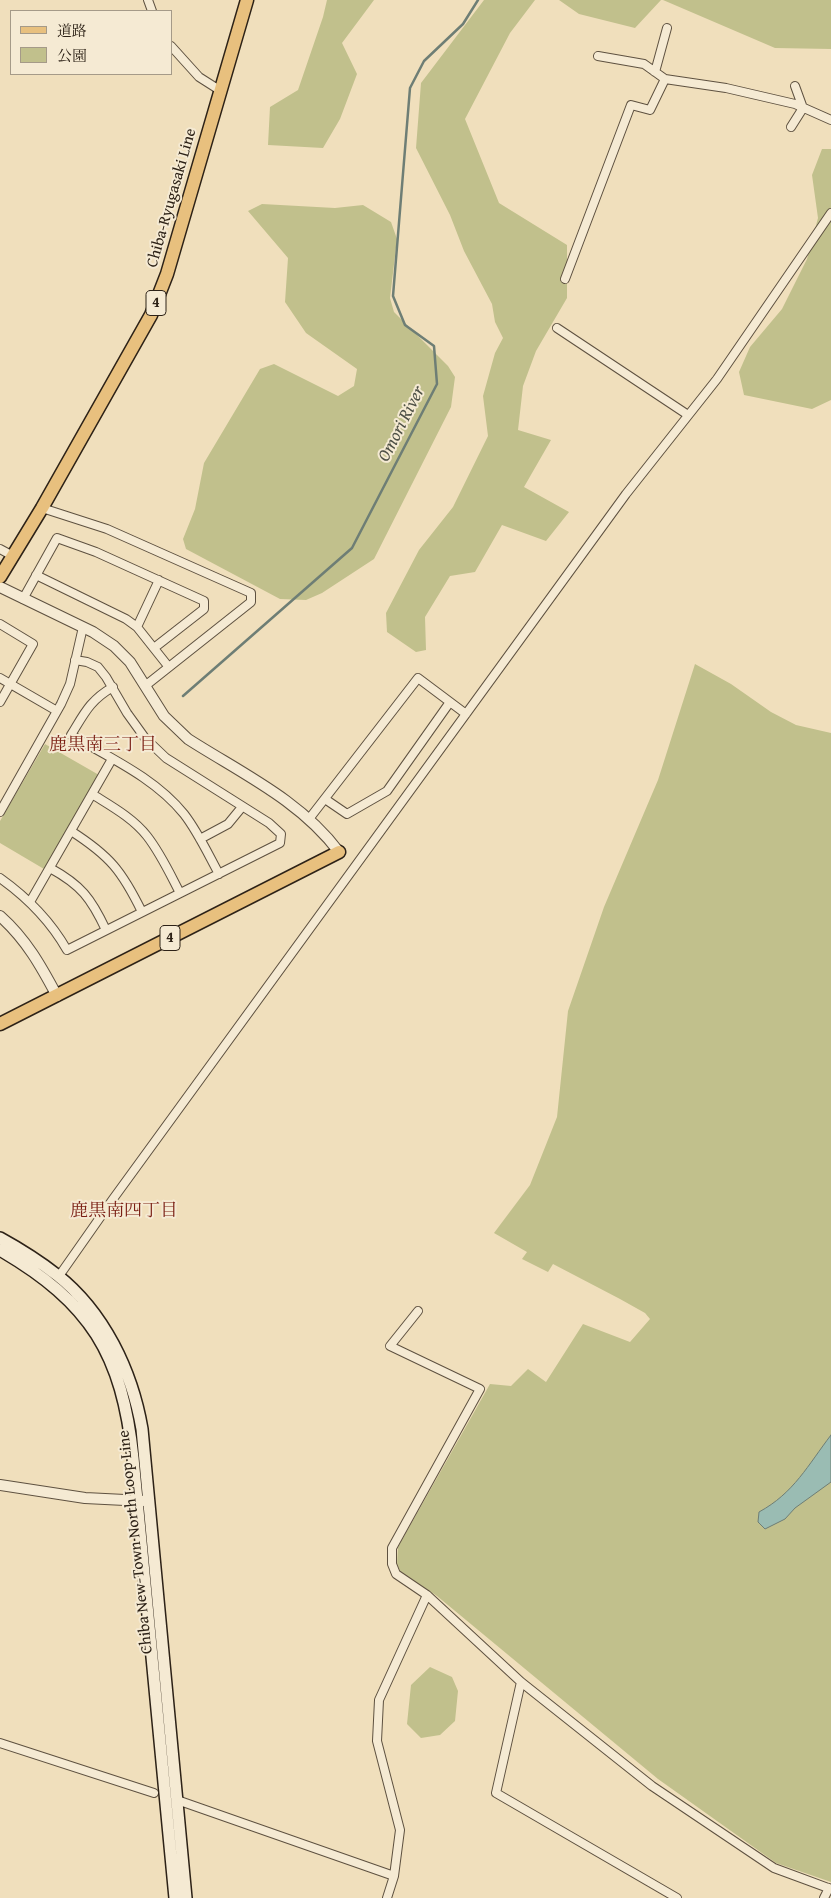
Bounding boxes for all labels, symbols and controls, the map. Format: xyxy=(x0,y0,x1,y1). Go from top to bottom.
legend xyxy=(10,10,172,75)
text: 道路 xyxy=(57,20,87,41)
text: 公園 xyxy=(57,45,87,66)
street label: Chiba-Ryugasaki Line xyxy=(143,126,201,270)
road number: 4 xyxy=(146,290,166,316)
water label: Omori River xyxy=(374,383,430,465)
district label: 鹿黒南三丁目 xyxy=(49,734,157,756)
road number: 4 xyxy=(160,926,180,950)
district label: 鹿黒南四丁目 xyxy=(70,1200,178,1222)
street label: Chiba New-Town North Loop Line xyxy=(115,1429,157,1655)

